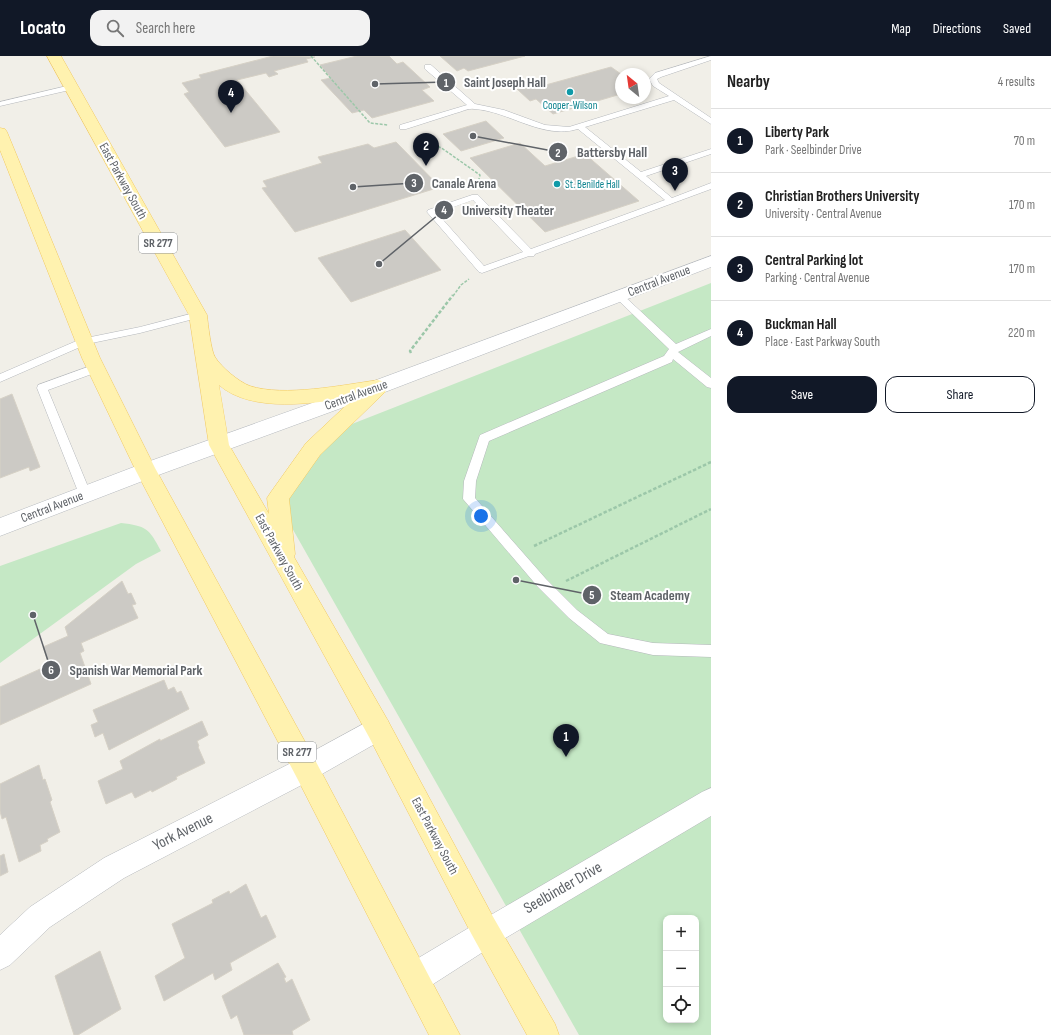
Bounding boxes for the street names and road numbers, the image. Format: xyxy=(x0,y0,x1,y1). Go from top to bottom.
street label: East Parkway South xyxy=(95,140,151,222)
road number: SR 277 xyxy=(139,233,177,253)
street label: Central Avenue xyxy=(625,262,693,300)
street label: Central Avenue xyxy=(322,376,390,414)
street label: Central Avenue xyxy=(18,488,86,526)
street label: East Parkway South xyxy=(251,511,307,593)
road number: SR 277 xyxy=(278,742,316,762)
street label: East Parkway South xyxy=(408,795,462,877)
street label: York Avenue xyxy=(150,809,216,855)
street label: Seelbinder Drive xyxy=(520,858,606,918)

